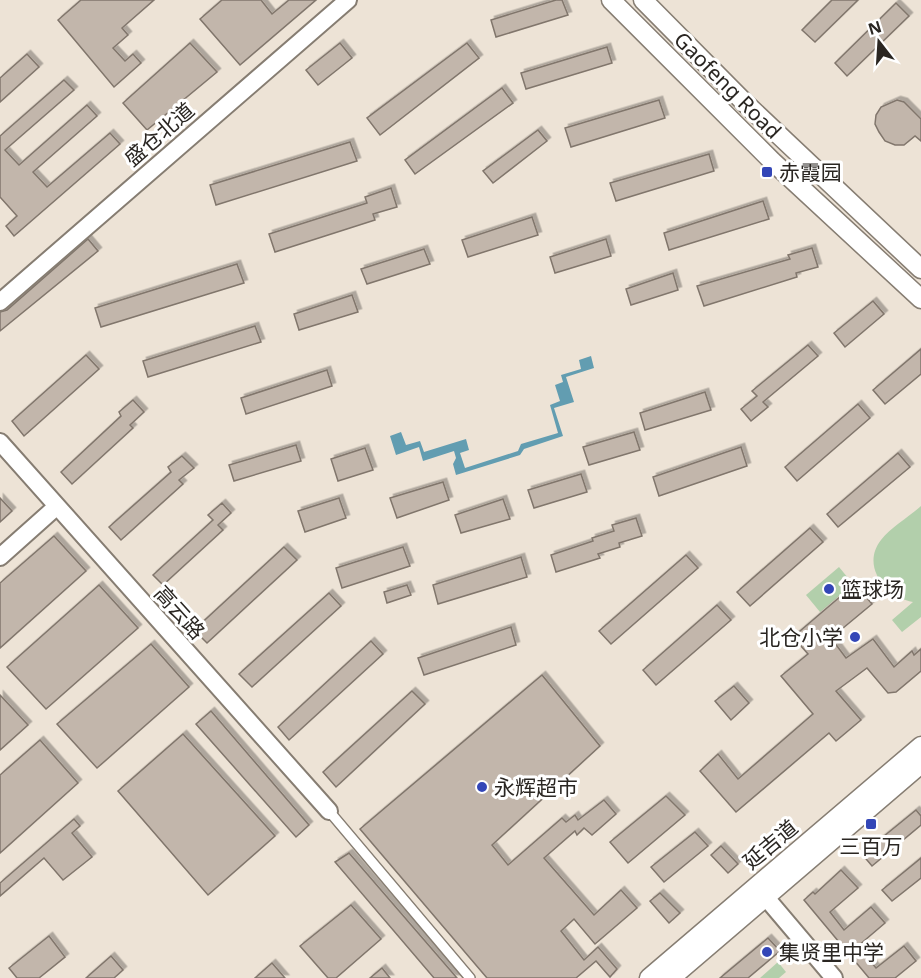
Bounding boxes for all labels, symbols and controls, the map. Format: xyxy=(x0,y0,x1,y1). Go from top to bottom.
north arrow xyxy=(849,12,909,72)
text: N xyxy=(865,15,884,40)
street label: Gaofeng Road xyxy=(668,25,788,145)
street label: 盛仓北道 xyxy=(118,96,200,172)
place label: 赤霞园 xyxy=(779,158,842,186)
marker: 赤霞园 xyxy=(760,165,774,179)
place label: 篮球场 xyxy=(841,575,904,603)
street label: 高云路 xyxy=(149,579,211,645)
marker: 篮球场 xyxy=(822,582,836,596)
place label: 北仓小学 xyxy=(759,623,843,651)
marker: 北仓小学 xyxy=(848,630,862,644)
place label: 永辉超市 xyxy=(494,773,578,801)
marker: 永辉超市 xyxy=(475,780,489,794)
street label: 延吉道 xyxy=(737,813,803,875)
marker: 三百万 xyxy=(864,817,878,831)
place label: 三百万 xyxy=(840,832,903,860)
place label: 集贤里中学 xyxy=(779,938,884,966)
marker: 集贤里中学 xyxy=(760,945,774,959)

